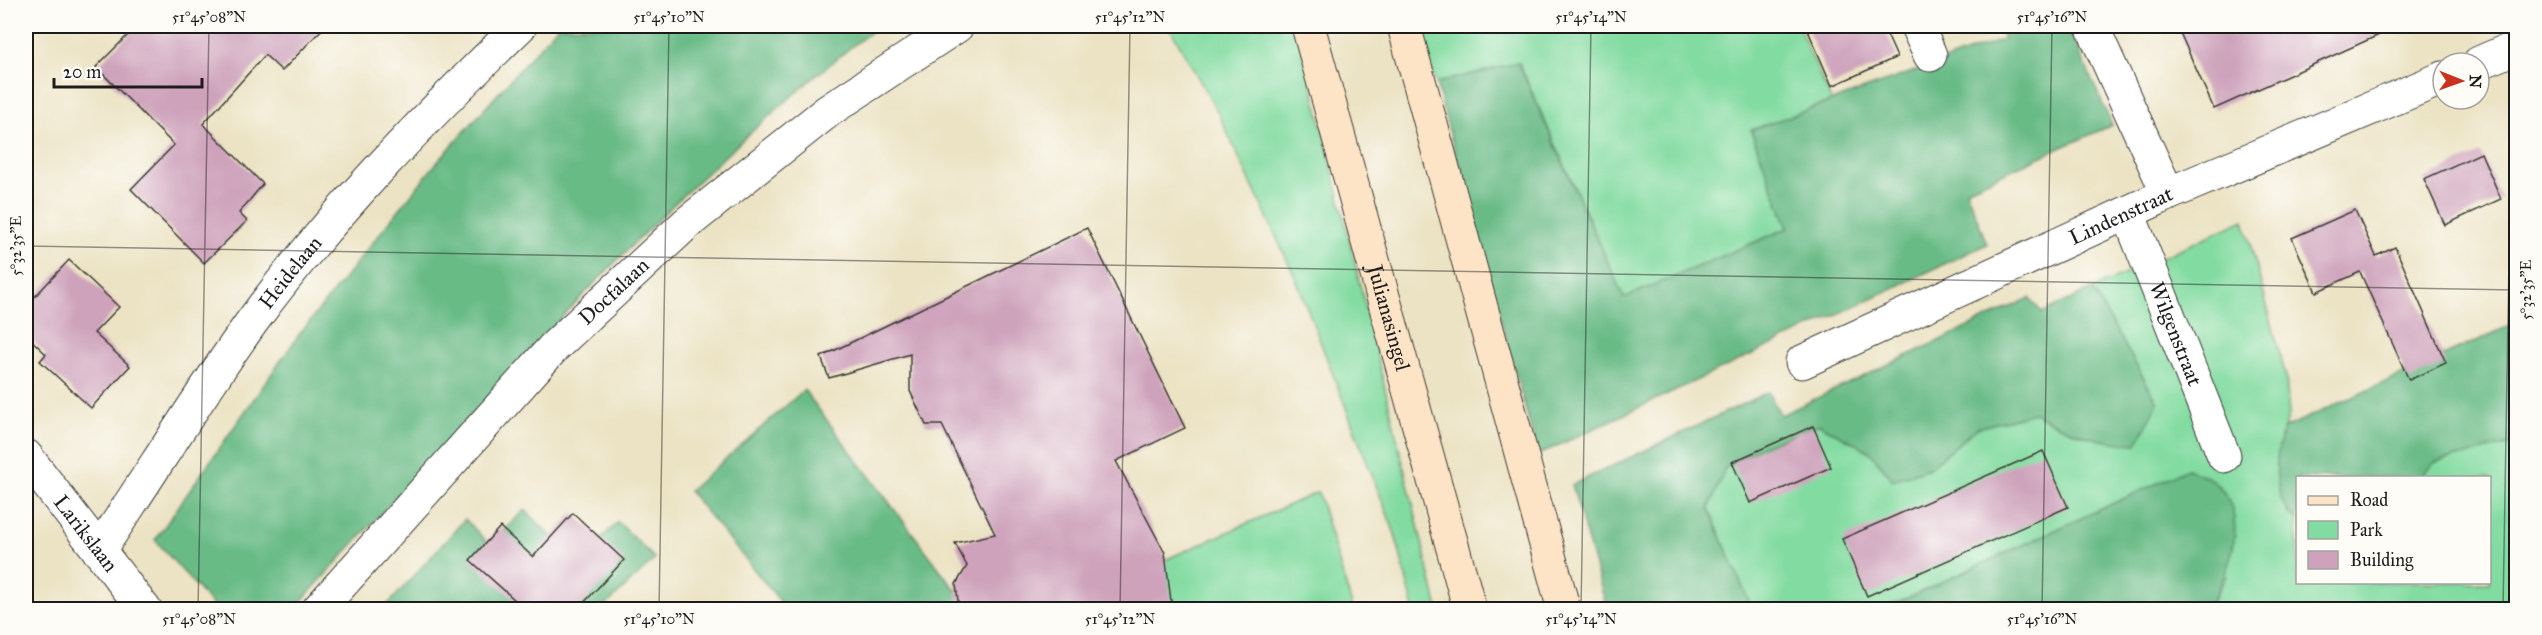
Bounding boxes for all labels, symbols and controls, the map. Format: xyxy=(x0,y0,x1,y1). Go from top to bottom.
text: 51°45'08"N xyxy=(172,8,246,26)
text: 51°45'10"N xyxy=(633,8,705,26)
text: 51°45'12"N xyxy=(1095,8,1165,26)
text: 51°45'14"N xyxy=(1555,8,1627,26)
text: 51°45'16"N xyxy=(2017,8,2088,26)
scale bar xyxy=(54,51,202,89)
north arrow xyxy=(2431,51,2491,111)
text: 20 m xyxy=(63,61,101,83)
text: N xyxy=(2466,74,2485,89)
street label: Lindenstraat xyxy=(2065,180,2177,251)
text: 5°32'35"E xyxy=(7,216,25,276)
street label: Heidelaan xyxy=(253,230,327,314)
street label: Docfalaan xyxy=(573,252,654,331)
street label: Julianasingel xyxy=(1361,260,1416,374)
text: 5°32'35"E xyxy=(2517,260,2535,320)
street label: Wilgenstraat xyxy=(2144,278,2208,390)
legend xyxy=(2296,476,2491,584)
text: Road xyxy=(2350,489,2388,511)
street label: Larikslaan xyxy=(48,490,124,577)
text: Park xyxy=(2350,519,2383,541)
text: Building xyxy=(2350,549,2414,572)
text: 51°45'08"N xyxy=(162,610,236,628)
text: 51°45'10"N xyxy=(623,610,695,628)
text: 51°45'12"N xyxy=(1085,610,1155,628)
text: 51°45'14"N xyxy=(1545,610,1617,628)
text: 51°45'16"N xyxy=(2007,610,2078,628)

